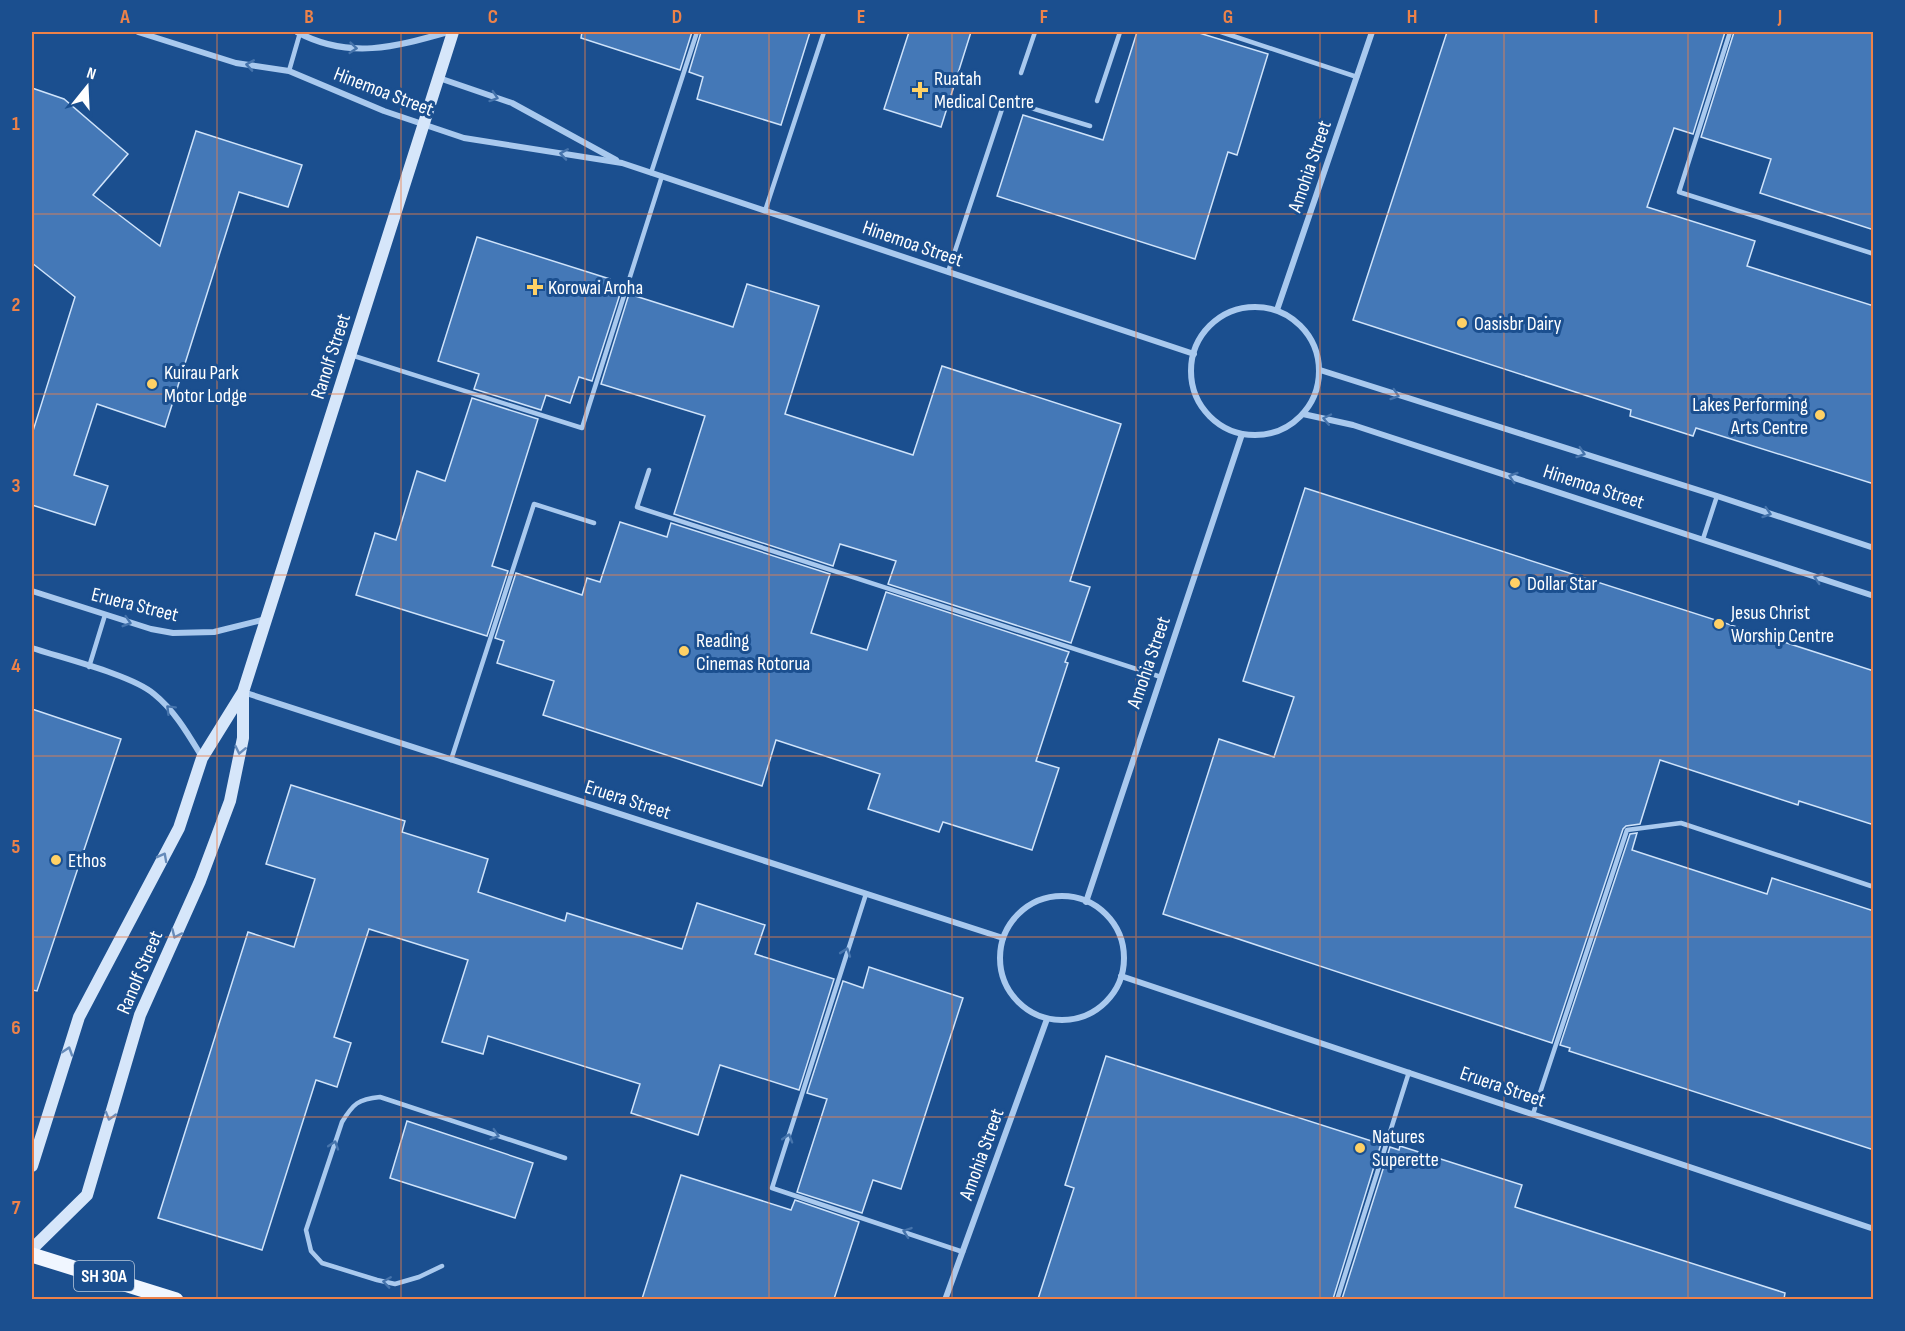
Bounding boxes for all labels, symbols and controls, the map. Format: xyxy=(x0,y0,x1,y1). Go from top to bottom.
text: A xyxy=(119,5,130,29)
text: B xyxy=(304,5,314,29)
text: C xyxy=(488,5,498,29)
text: D xyxy=(672,5,682,29)
text: E xyxy=(857,5,865,29)
text: F xyxy=(1040,5,1048,29)
text: G xyxy=(1223,5,1233,29)
text: H xyxy=(1407,5,1417,29)
text: I xyxy=(1594,5,1598,29)
text: J xyxy=(1777,5,1782,29)
one-way arrow xyxy=(348,41,358,54)
north arrow xyxy=(57,57,117,117)
one-way arrow xyxy=(246,59,256,72)
street label: Hinemoa Street xyxy=(330,62,437,122)
text: N xyxy=(84,64,98,85)
place label: Ruatah Medical Centre xyxy=(934,67,1034,114)
marker: Ruatah Medical Centre xyxy=(911,81,929,99)
one-way arrow xyxy=(488,89,499,102)
text: 1 xyxy=(12,112,20,136)
street label: Amohia Street xyxy=(1283,117,1337,216)
one-way arrow xyxy=(559,148,569,161)
street label: Hinemoa Street xyxy=(859,216,966,272)
place label: Korowai Aroha xyxy=(548,276,643,300)
marker: Korowai Aroha xyxy=(526,278,544,296)
text: 2 xyxy=(12,293,20,317)
street label: Ranolf Street xyxy=(306,311,356,402)
place label: Oasisbr Dairy xyxy=(1474,312,1562,336)
marker: Oasisbr Dairy xyxy=(1455,316,1469,330)
place label: Kuirau Park Motor Lodge xyxy=(164,361,247,408)
marker: Kuirau Park Motor Lodge xyxy=(145,377,159,391)
one-way arrow xyxy=(1389,388,1400,400)
place label: Lakes Performing Arts Centre xyxy=(1692,393,1808,440)
marker: Lakes Performing Arts Centre xyxy=(1813,408,1827,422)
one-way arrow xyxy=(1322,413,1332,426)
one-way arrow xyxy=(1575,446,1586,459)
street label: Hinemoa Street xyxy=(1540,459,1647,515)
one-way arrow xyxy=(1508,472,1519,485)
text: 3 xyxy=(12,474,21,498)
one-way arrow xyxy=(1761,506,1772,518)
place label: Dollar Star xyxy=(1527,572,1597,596)
one-way arrow xyxy=(1813,572,1824,585)
marker: Dollar Star xyxy=(1508,576,1522,590)
street label: Eruera Street xyxy=(89,583,181,627)
place label: Jesus Christ Worship Centre xyxy=(1730,601,1834,648)
street label: Amohia Street xyxy=(1122,613,1176,712)
one-way arrow xyxy=(121,615,132,627)
marker: Jesus Christ Worship Centre xyxy=(1712,617,1726,631)
place label: Reading Cinemas Rotorua xyxy=(696,629,810,676)
marker: Reading Cinemas Rotorua xyxy=(677,644,691,658)
text: 4 xyxy=(11,654,21,678)
one-way arrow xyxy=(166,706,177,716)
one-way arrow xyxy=(235,745,248,755)
street label: Eruera Street xyxy=(582,775,674,825)
text: 5 xyxy=(12,835,21,859)
place label: Ethos xyxy=(68,849,106,873)
marker: Ethos xyxy=(49,853,63,867)
one-way arrow xyxy=(156,853,167,863)
street label: Ranolf Street xyxy=(112,927,168,1018)
one-way arrow xyxy=(172,927,184,938)
one-way arrow xyxy=(839,947,852,958)
text: 6 xyxy=(11,1016,21,1040)
one-way arrow xyxy=(61,1046,74,1057)
street label: Eruera Street xyxy=(1457,1061,1549,1113)
street label: Amohia Street xyxy=(954,1105,1010,1204)
one-way arrow xyxy=(105,1111,117,1121)
place label: Natures Superette xyxy=(1372,1125,1439,1172)
one-way arrow xyxy=(489,1128,500,1140)
one-way arrow xyxy=(781,1133,793,1144)
one-way arrow xyxy=(327,1140,339,1151)
marker: Natures Superette xyxy=(1353,1141,1367,1155)
text: 7 xyxy=(12,1196,21,1220)
one-way arrow xyxy=(902,1227,913,1240)
road number: SH 30A xyxy=(74,1261,134,1291)
one-way arrow xyxy=(382,1276,391,1288)

